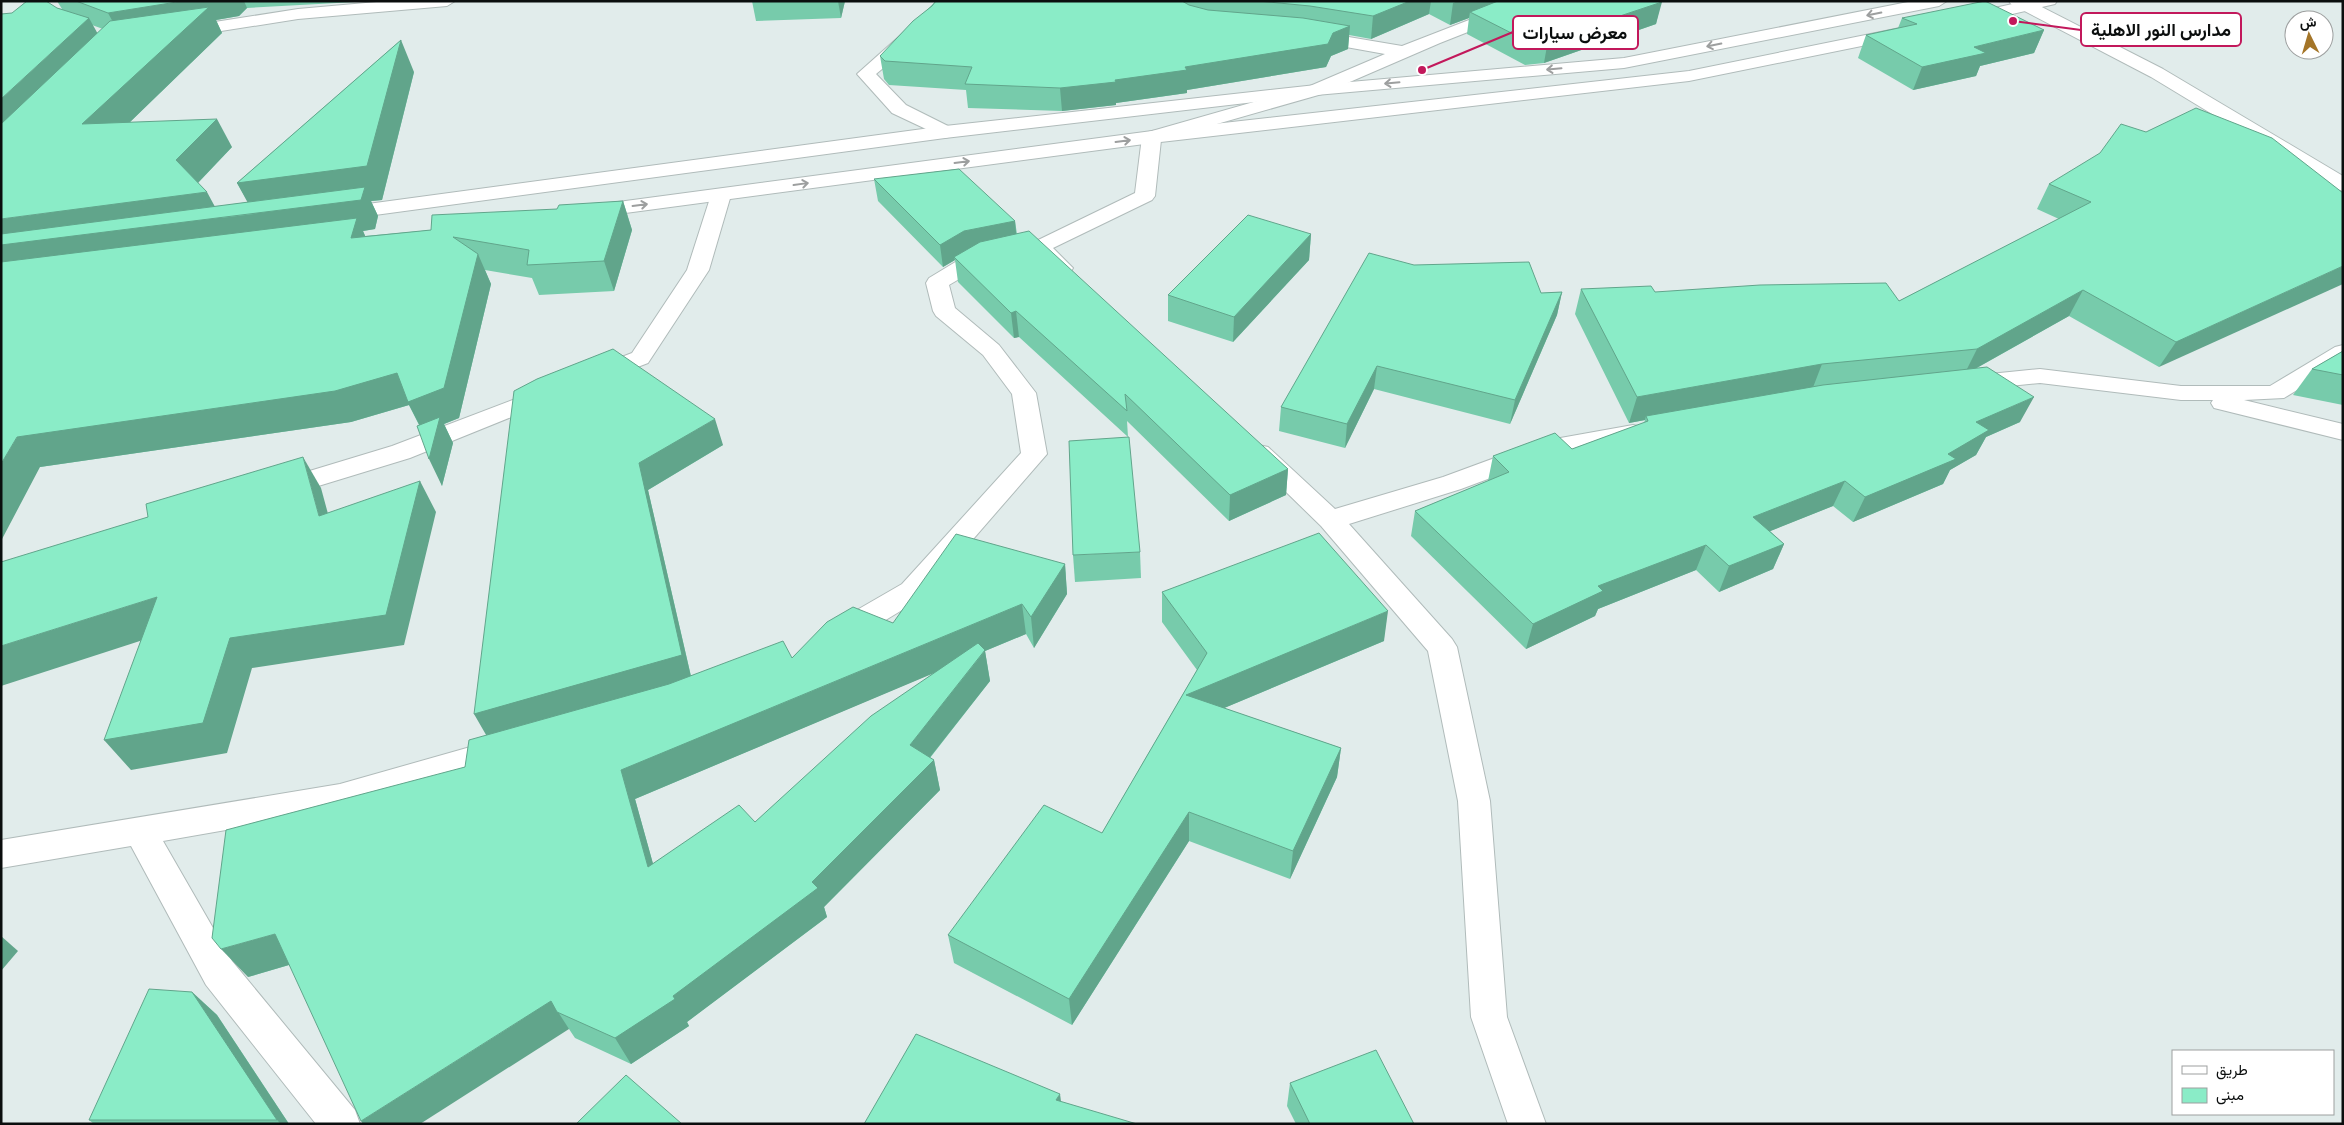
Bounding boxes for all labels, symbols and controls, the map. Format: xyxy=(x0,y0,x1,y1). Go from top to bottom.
one-way arrow xyxy=(1866,10,1882,19)
north arrow xyxy=(2284,10,2334,60)
callout: مدارس النور الاهلية xyxy=(2081,13,2241,46)
text: ش xyxy=(2299,13,2317,32)
callout: معرض سيارات xyxy=(1513,16,1638,49)
text: مدارس النور الاهلية xyxy=(2091,19,2231,41)
text: معرض سيارات xyxy=(1523,22,1628,44)
one-way arrow xyxy=(1706,41,1722,50)
one-way arrow xyxy=(1546,64,1562,74)
one-way arrow xyxy=(1384,78,1400,88)
one-way arrow xyxy=(1115,136,1131,146)
one-way arrow xyxy=(954,157,970,167)
one-way arrow xyxy=(793,179,809,189)
one-way arrow xyxy=(632,200,648,210)
legend xyxy=(2172,1050,2334,1115)
text: طريق xyxy=(2216,1061,2248,1080)
text: مبنى xyxy=(2216,1086,2244,1105)

